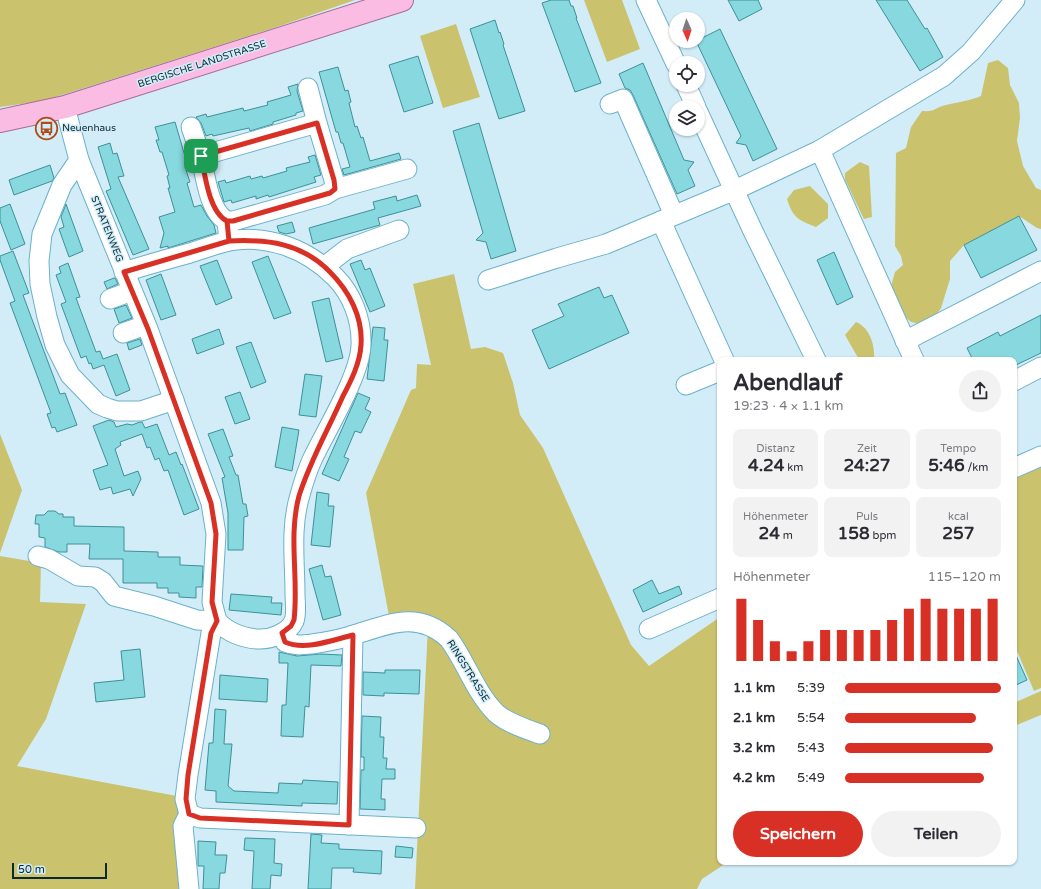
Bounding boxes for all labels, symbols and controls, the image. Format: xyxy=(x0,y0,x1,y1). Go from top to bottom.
north arrow xyxy=(669,12,705,48)
map controls xyxy=(669,12,705,136)
street label: BERGISCHE LANDSTRASSE xyxy=(136,38,268,90)
button: locate xyxy=(669,56,705,92)
button: layers xyxy=(669,100,705,136)
bus stop icon: Neuenhaus xyxy=(34,115,60,141)
place label: Neuenhaus xyxy=(62,122,116,134)
pin xyxy=(184,139,218,173)
icon: arrive xyxy=(190,145,212,167)
street label: STRATENWEG xyxy=(88,194,126,264)
text: Abendlauf xyxy=(733,370,842,396)
button: share xyxy=(959,370,1001,412)
text: 19:23 · 4 × 1.1 km xyxy=(733,398,844,414)
text: Distanz xyxy=(756,442,795,455)
text: Zeit xyxy=(857,442,877,455)
text: Tempo xyxy=(940,442,976,455)
text: 4.24 xyxy=(748,455,784,476)
text: 24:27 xyxy=(843,455,891,476)
text: 5:46 xyxy=(928,455,965,476)
text: km xyxy=(784,461,803,474)
text: /km xyxy=(965,461,988,474)
text: Höhenmeter xyxy=(743,510,808,523)
text: Puls xyxy=(856,510,878,523)
text: kcal xyxy=(948,510,969,523)
text: 24 xyxy=(759,523,780,544)
text: 158 xyxy=(838,523,870,544)
text: 257 xyxy=(942,523,974,544)
text: m xyxy=(780,529,793,542)
text: bpm xyxy=(870,529,896,542)
text: Höhenmeter xyxy=(733,569,810,585)
text: 115–120 m xyxy=(928,569,1001,585)
street label: RINGSTRASSE xyxy=(444,638,492,704)
text: 1.1 km xyxy=(733,680,775,696)
text: 5:39 xyxy=(797,680,825,696)
text: 2.1 km xyxy=(733,710,775,726)
text: 5:54 xyxy=(797,710,825,726)
text: 3.2 km xyxy=(733,740,775,756)
text: 5:43 xyxy=(797,740,825,756)
text: 4.2 km xyxy=(733,770,775,786)
text: 5:49 xyxy=(797,770,825,786)
button: Speichern xyxy=(733,811,863,857)
button: Teilen xyxy=(871,811,1001,857)
scale bar xyxy=(12,861,107,880)
text: 50 m xyxy=(18,863,45,876)

